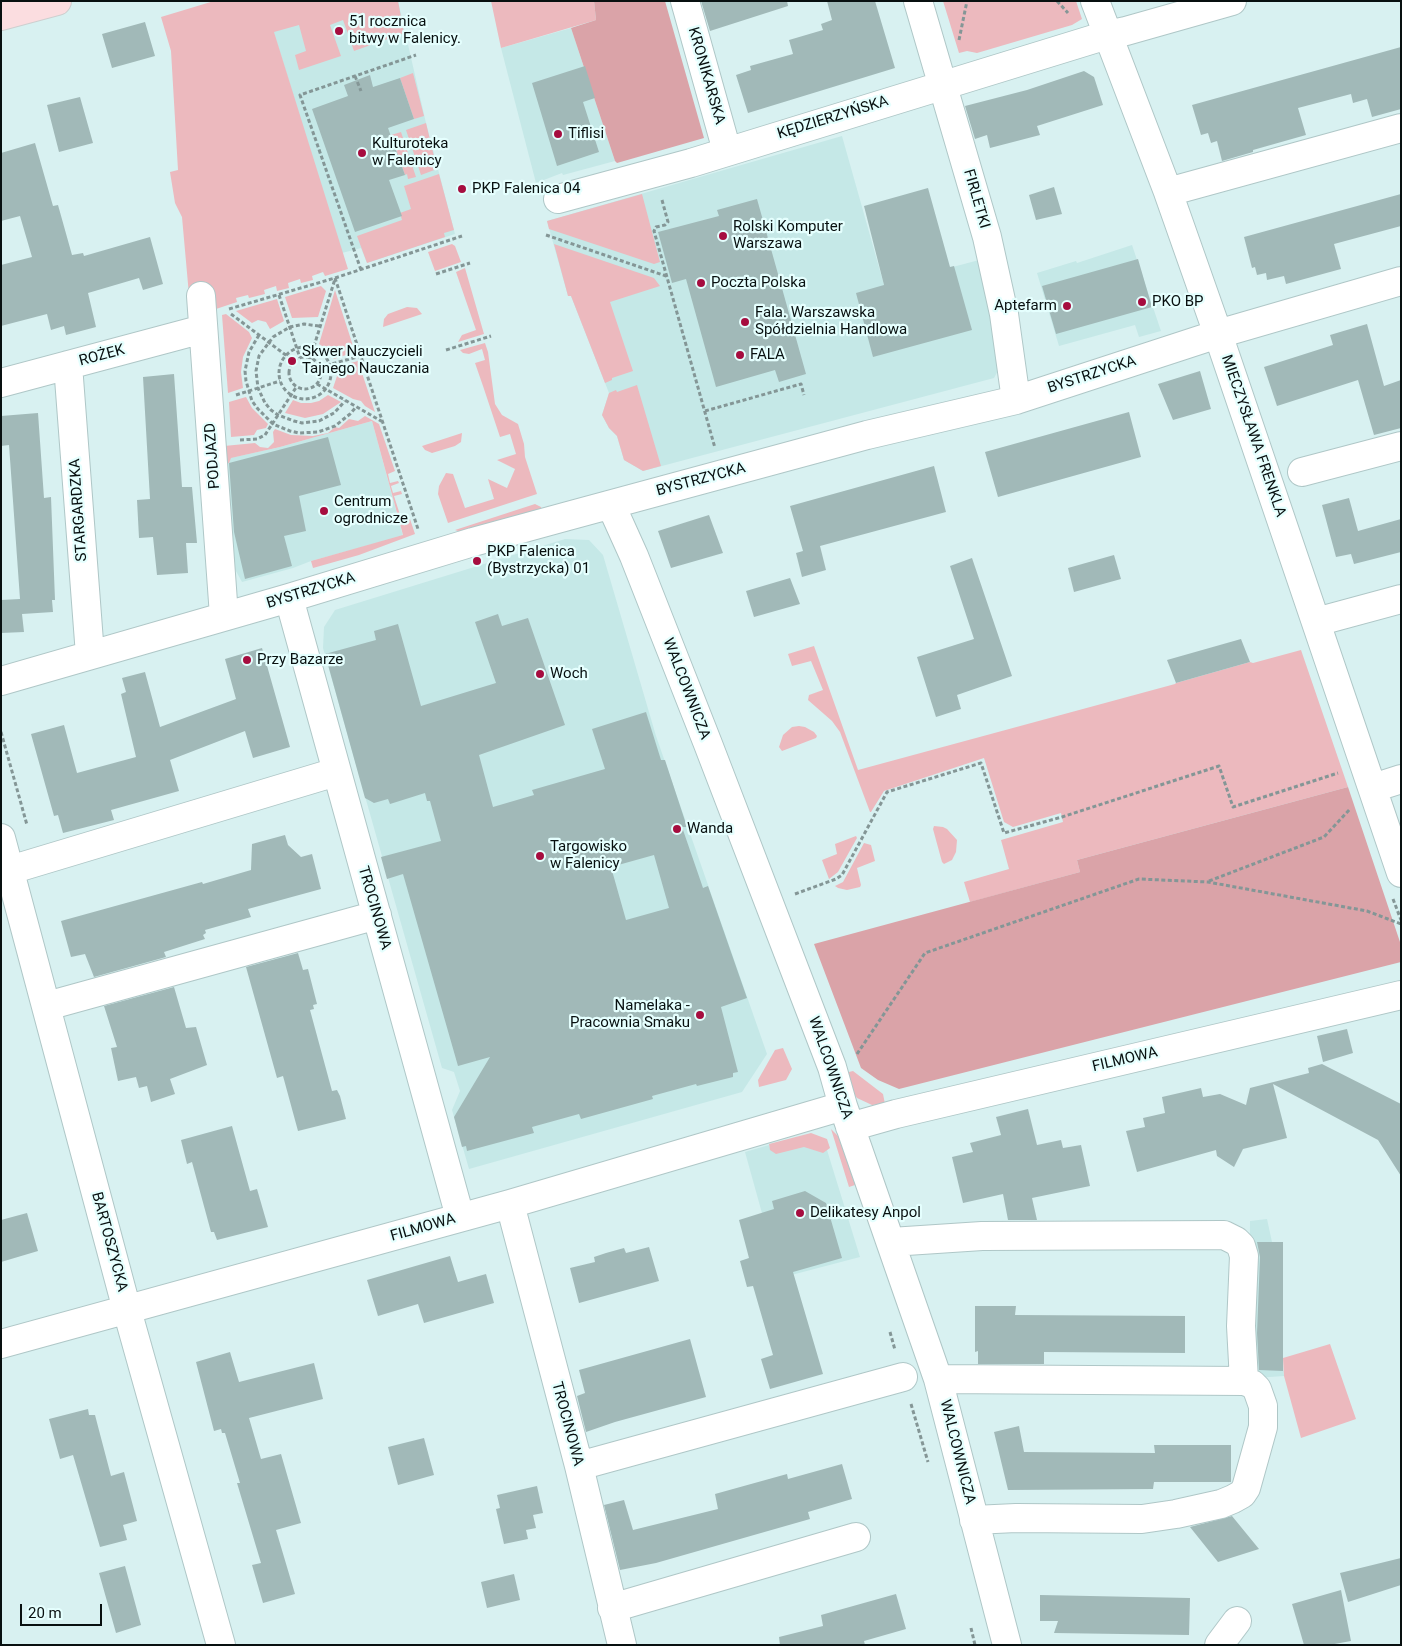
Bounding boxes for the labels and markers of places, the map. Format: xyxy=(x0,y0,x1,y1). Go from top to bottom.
place label: 51 rocznica bitwy w Falenicy. xyxy=(349,13,461,48)
marker: 51 rocznica bitwy w Falenicy. xyxy=(333,25,345,37)
place label: Tiflisi xyxy=(568,125,604,143)
marker: Tiflisi xyxy=(552,128,564,140)
place label: Kulturoteka w Falenicy xyxy=(372,135,448,170)
marker: Kulturoteka w Falenicy xyxy=(356,147,368,159)
place label: PKP Falenica 04 xyxy=(472,180,580,198)
marker: PKP Falenica 04 xyxy=(456,183,468,195)
place label: Rolski Komputer Warszawa xyxy=(733,218,843,253)
marker: Rolski Komputer Warszawa xyxy=(717,230,729,242)
place label: Poczta Polska xyxy=(711,274,806,292)
marker: Poczta Polska xyxy=(695,277,707,289)
place label: PKO BP xyxy=(1152,293,1203,311)
marker: PKO BP xyxy=(1136,296,1148,308)
place label: Aptefarm xyxy=(994,297,1057,315)
marker: Aptefarm xyxy=(1061,300,1073,312)
place label: Fala. Warszawska Spółdzielnia Handlowa xyxy=(755,304,907,339)
marker: Fala. Warszawska Spółdzielnia Handlowa xyxy=(739,316,751,328)
place label: Skwer Nauczycieli Tajnego Nauczania xyxy=(302,343,429,378)
place label: FALA xyxy=(750,346,785,364)
marker: FALA xyxy=(734,349,746,361)
marker: Skwer Nauczycieli Tajnego Nauczania xyxy=(286,355,298,367)
place label: Centrum ogrodnicze xyxy=(334,493,408,528)
marker: Centrum ogrodnicze xyxy=(318,505,330,517)
place label: PKP Falenica (Bystrzycka) 01 xyxy=(487,543,590,578)
marker: PKP Falenica (Bystrzycka) 01 xyxy=(471,555,483,567)
place label: Przy Bazarze xyxy=(257,651,343,669)
marker: Przy Bazarze xyxy=(241,654,253,666)
place label: Woch xyxy=(550,665,588,683)
marker: Woch xyxy=(534,668,546,680)
place label: Wanda xyxy=(687,820,733,838)
marker: Wanda xyxy=(671,823,683,835)
place label: Targowisko w Falenicy xyxy=(550,838,627,873)
marker: Targowisko w Falenicy xyxy=(534,850,546,862)
place label: Namelaka - Pracownia Smaku xyxy=(570,997,690,1032)
marker: Namelaka - Pracownia Smaku xyxy=(694,1009,706,1021)
place label: Delikatesy Anpol xyxy=(810,1204,921,1222)
marker: Delikatesy Anpol xyxy=(794,1207,806,1219)

